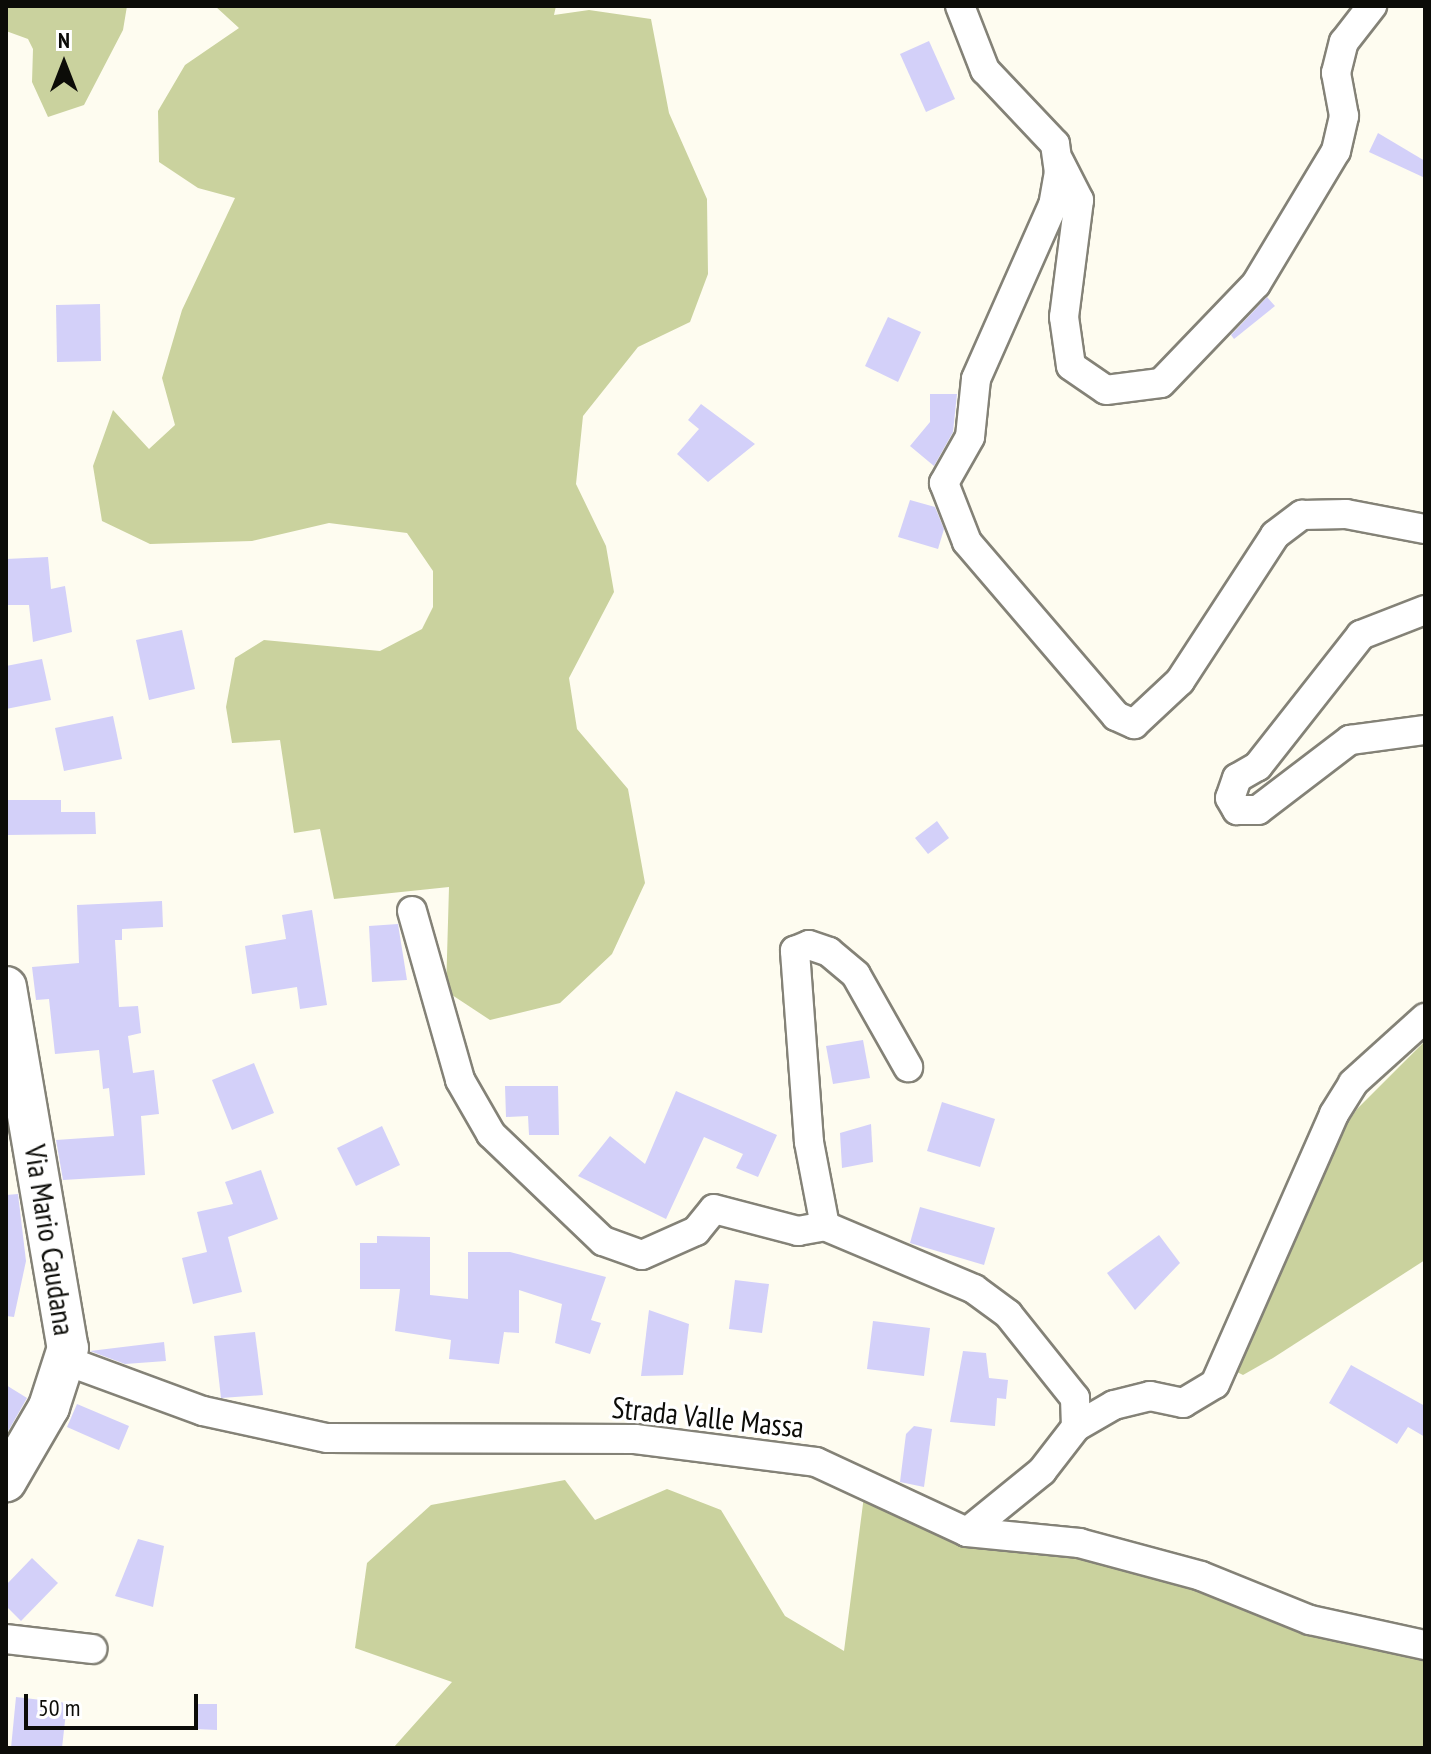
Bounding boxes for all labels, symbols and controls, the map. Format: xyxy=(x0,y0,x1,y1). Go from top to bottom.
north arrow xyxy=(24,24,104,104)
text: N xyxy=(58,26,70,54)
street label: Via Mario Caudana xyxy=(17,1142,83,1338)
street label: Strada Valle Massa xyxy=(610,1389,806,1445)
scale bar xyxy=(28,1678,202,1728)
text: 50 m xyxy=(38,1692,80,1723)

